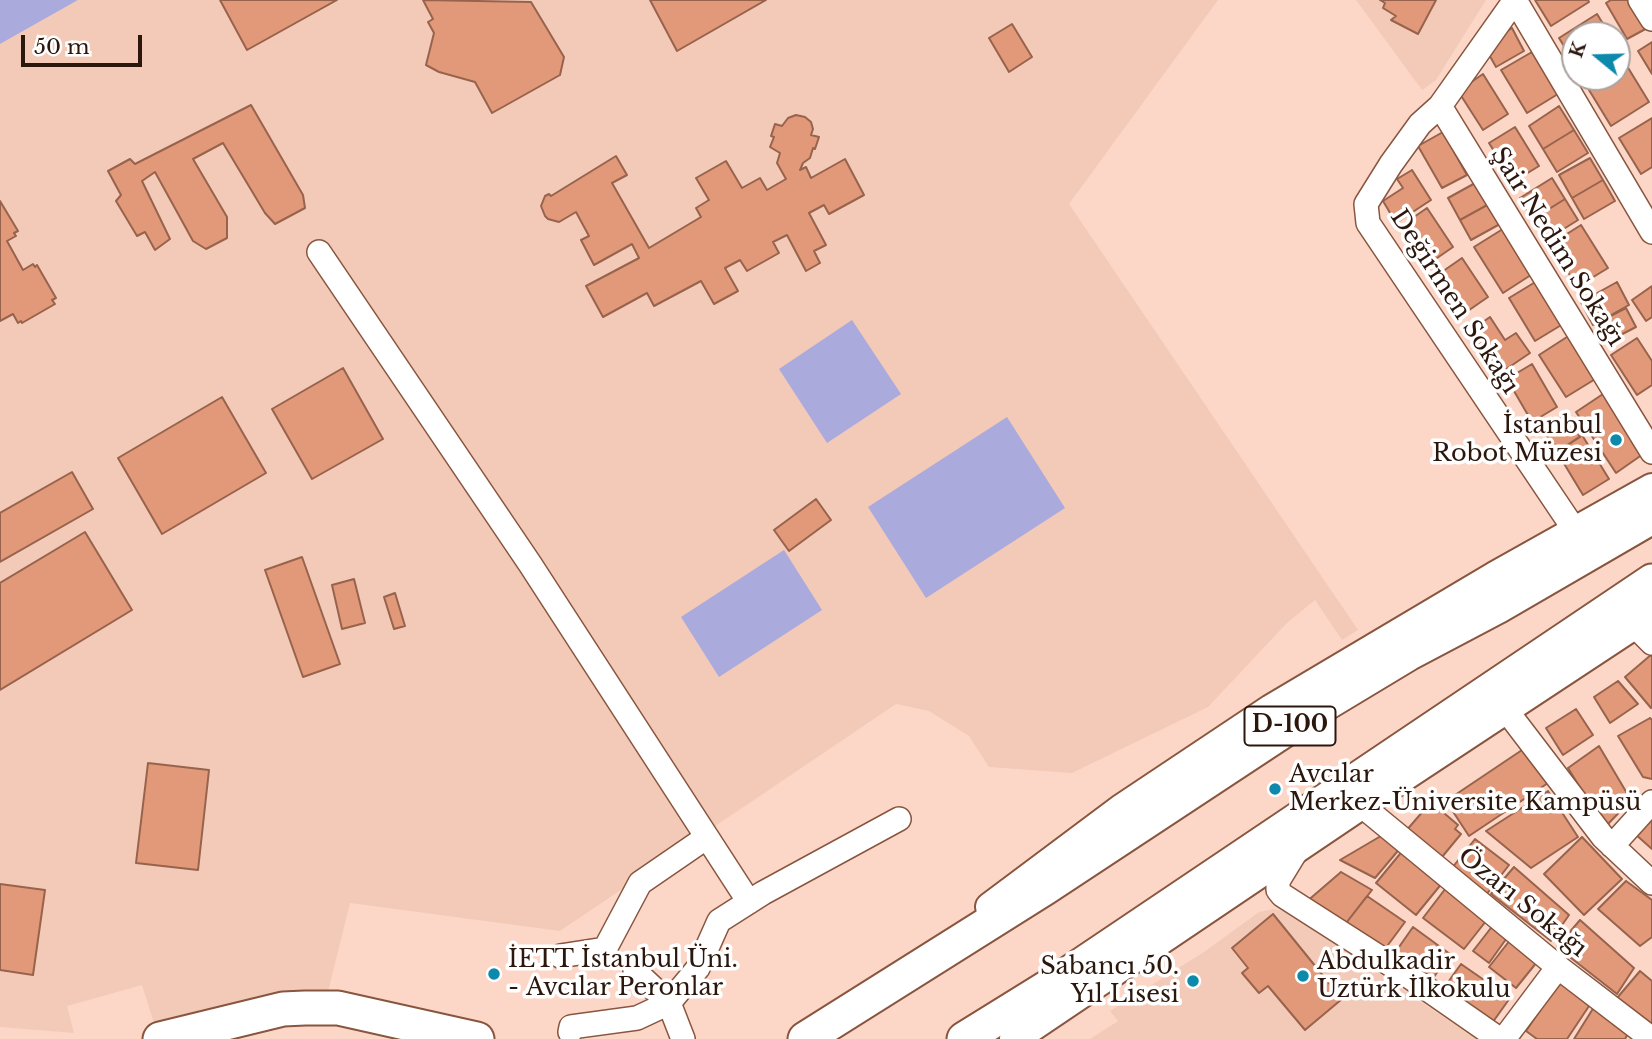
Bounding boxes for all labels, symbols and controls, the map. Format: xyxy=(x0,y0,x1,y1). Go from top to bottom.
scale bar xyxy=(24,21,145,65)
north arrow xyxy=(1561,21,1631,91)
text: 50 m xyxy=(34,34,89,60)
text: K xyxy=(1564,39,1591,61)
street label: Şair Nedim Sokağı xyxy=(1484,142,1630,352)
street label: Değirmen Sokağı xyxy=(1384,205,1524,399)
place label: İstanbul Robot Müzesi xyxy=(1432,412,1602,468)
marker: İstanbul Robot Müzesi xyxy=(1608,432,1624,448)
road number: D-100 xyxy=(1244,706,1336,746)
place label: Avcılar Merkez-Üniversite Kampüsü xyxy=(1289,761,1641,817)
marker: Avcılar Merkez-Üniversite Kampüsü xyxy=(1267,781,1283,797)
street label: Özarı Sokağı xyxy=(1452,842,1592,964)
place label: İETT İstanbul Üni. - Avcılar Peronlar xyxy=(508,946,738,1002)
place label: Abdulkadir Uztürk İlkokulu xyxy=(1317,948,1510,1004)
place label: Sabancı 50. Yıl Lisesi xyxy=(1040,953,1179,1009)
marker: İETT İstanbul Üni. - Avcılar Peronlar xyxy=(486,966,502,982)
marker: Abdulkadir Uztürk İlkokulu xyxy=(1295,968,1311,984)
marker: Sabancı 50. Yıl Lisesi xyxy=(1185,973,1201,989)

